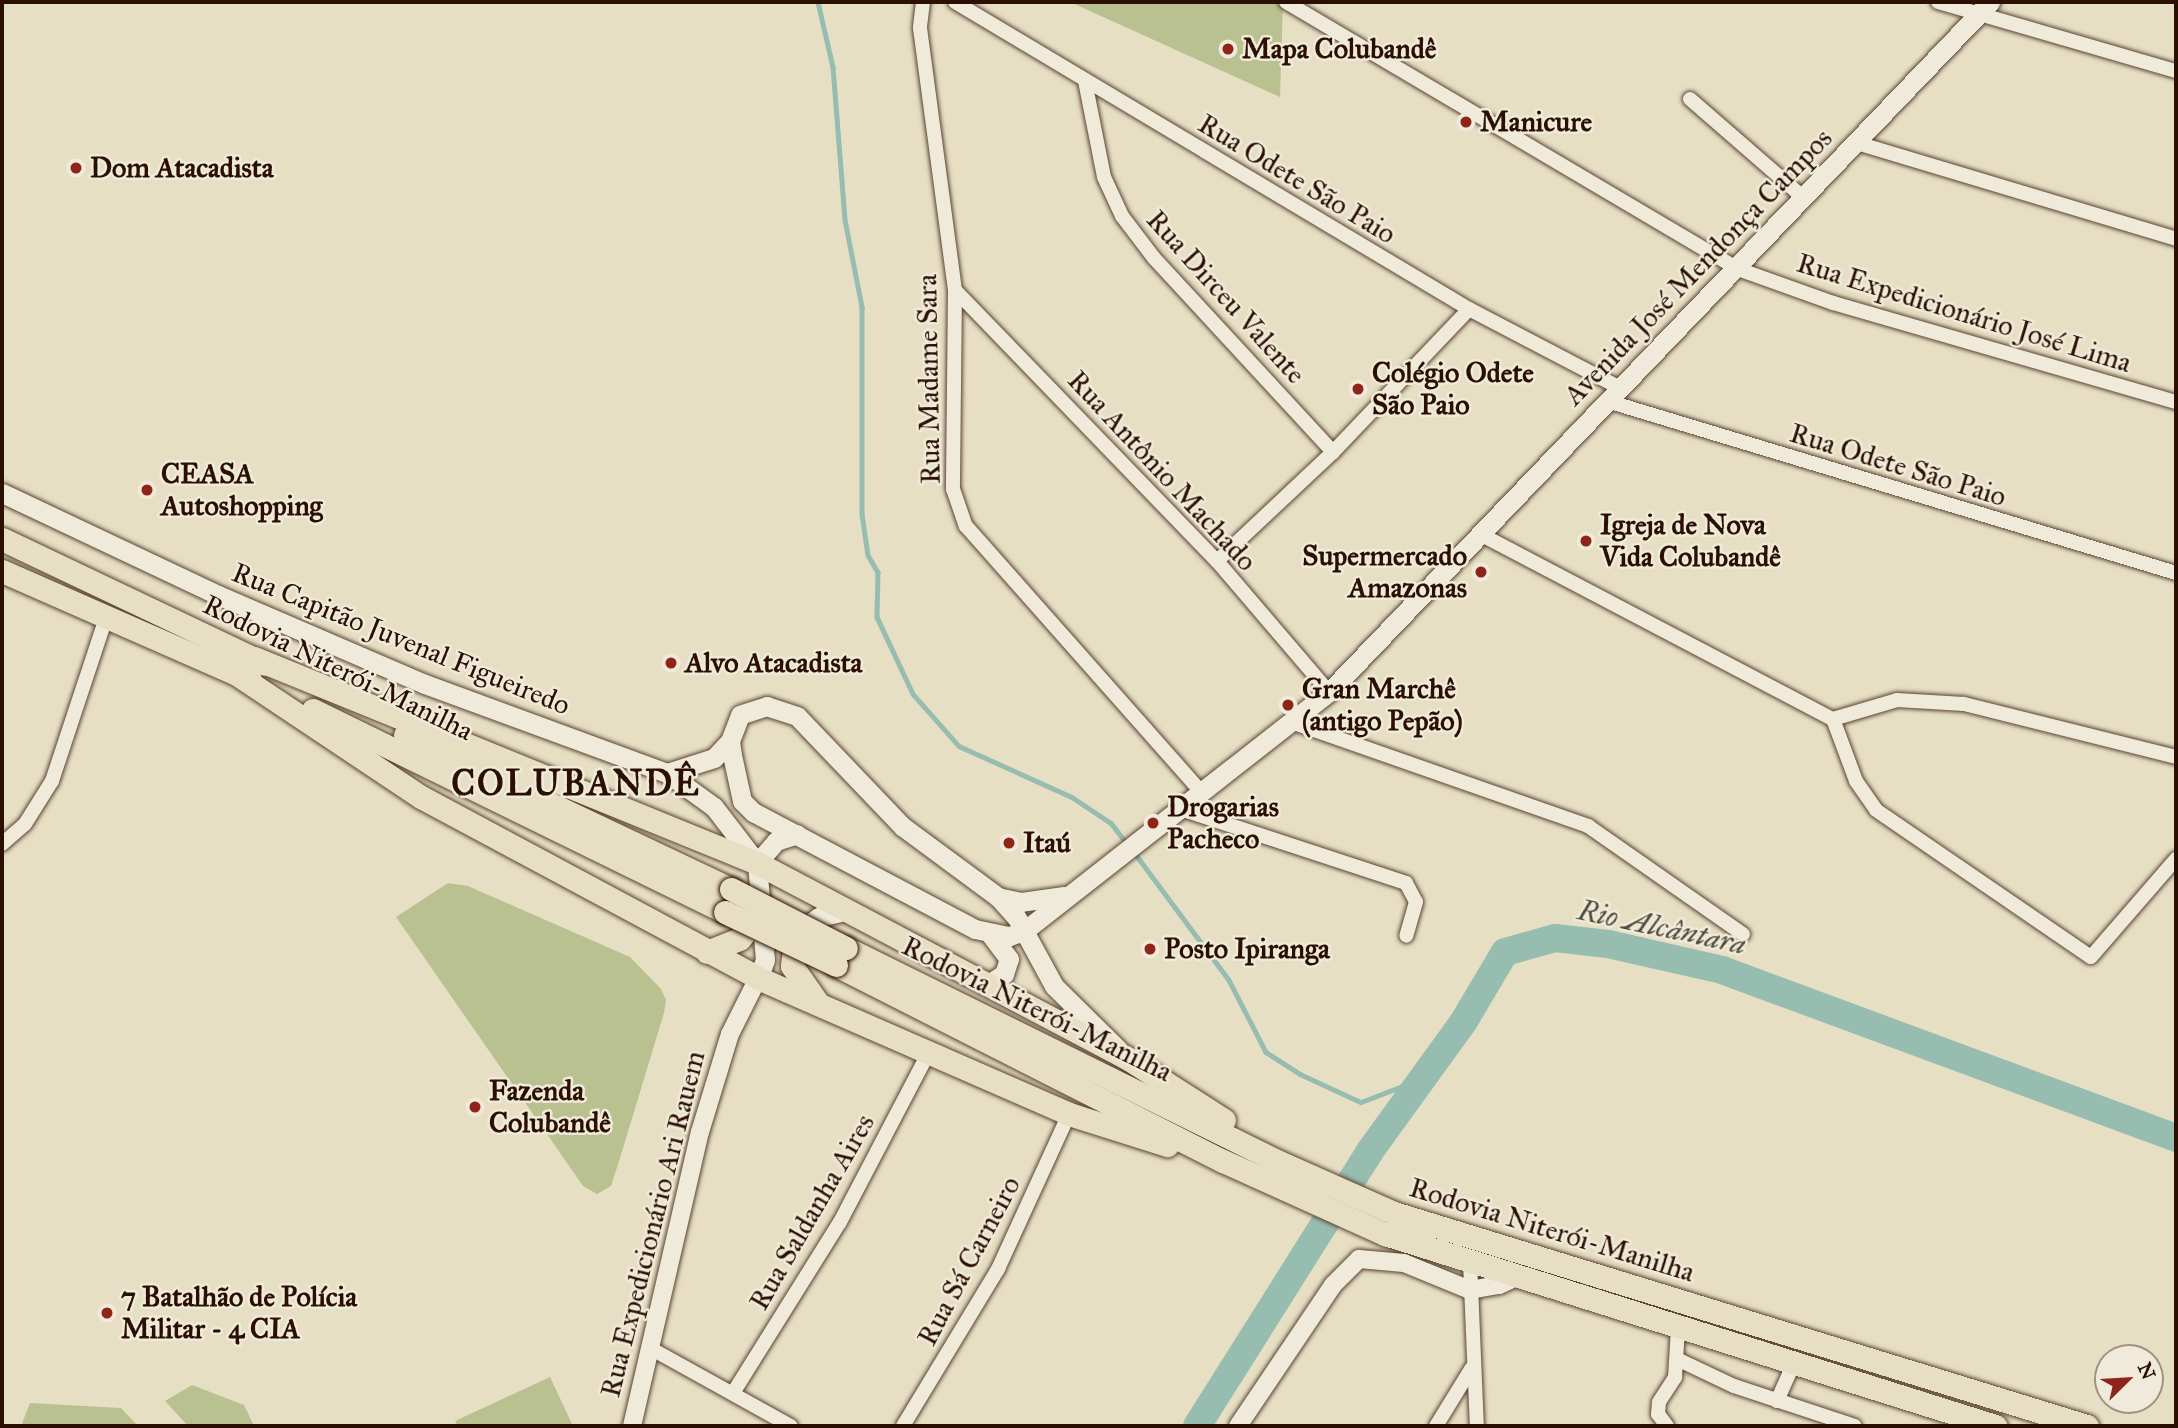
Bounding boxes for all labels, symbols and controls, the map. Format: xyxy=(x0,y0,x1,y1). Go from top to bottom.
place label: Mapa Colubandê xyxy=(1242,32,1436,66)
marker: Mapa Colubandê xyxy=(1220,41,1236,57)
place label: Manicure xyxy=(1480,105,1592,139)
street label: Rua Odete São Paio xyxy=(1192,107,1402,251)
marker: Manicure xyxy=(1458,114,1474,130)
street label: Avenida José Mendonça Campos xyxy=(1557,122,1839,412)
place label: Dom Atacadista xyxy=(90,151,274,185)
marker: Dom Atacadista xyxy=(68,160,84,176)
street label: Rua Dirceu Valente xyxy=(1139,203,1313,391)
street label: Rua Expedicionário José Lima xyxy=(1793,246,2135,380)
street label: Rua Madame Sara xyxy=(910,274,948,484)
place label: Colégio Odete São Paio xyxy=(1372,356,1534,422)
street label: Rua Antônio Machado xyxy=(1060,364,1264,578)
marker: Colégio Odete São Paio xyxy=(1350,381,1366,397)
street label: Rua Odete São Paio xyxy=(1786,416,2010,514)
place label: CEASA Autoshopping xyxy=(161,457,323,523)
marker: CEASA Autoshopping xyxy=(139,482,155,498)
place label: Igreja de Nova Vida Colubandê xyxy=(1600,508,1781,574)
marker: Igreja de Nova Vida Colubandê xyxy=(1578,533,1594,549)
place label: Supermercado Amazonas xyxy=(1302,539,1467,605)
street label: Rua Capitão Juvenal Figueiredo xyxy=(227,556,575,722)
marker: Supermercado Amazonas xyxy=(1473,564,1489,580)
street label: Rodovia Niterói-Manilha xyxy=(198,588,478,748)
place label: Alvo Atacadista xyxy=(685,646,862,680)
marker: Alvo Atacadista xyxy=(663,655,679,671)
place label: Gran Marchê (antigo Pepão) xyxy=(1302,672,1463,738)
marker: Gran Marchê (antigo Pepão) xyxy=(1280,697,1296,713)
district label: COLUBANDÊ xyxy=(452,763,700,805)
place label: Drogarias Pacheco xyxy=(1167,790,1279,856)
marker: Drogarias Pacheco xyxy=(1145,815,1161,831)
place label: Itaú xyxy=(1023,826,1071,860)
marker: Itaú xyxy=(1001,835,1017,851)
water label: Rio Alcântara xyxy=(1575,892,1749,962)
street label: Rodovia Niterói-Manilha xyxy=(897,929,1177,1089)
place label: Posto Ipiranga xyxy=(1164,932,1330,966)
marker: Posto Ipiranga xyxy=(1142,941,1158,957)
street label: Rua Expedicionário Ari Rauem xyxy=(594,1047,712,1401)
place label: Fazenda Colubandê xyxy=(489,1074,611,1140)
marker: Fazenda Colubandê xyxy=(467,1099,483,1115)
street label: Rua Saldanha Aires xyxy=(742,1108,882,1316)
street label: Rua Sá Carneiro xyxy=(910,1171,1028,1351)
street label: Rodovia Niterói-Manilha xyxy=(1405,1171,1699,1289)
place label: 7 Batalhão de Polícia Militar - 4 CIA xyxy=(121,1280,357,1346)
marker: 7 Batalhão de Polícia Militar - 4 CIA xyxy=(99,1305,115,1321)
north arrow xyxy=(2094,1344,2164,1414)
text: N xyxy=(2133,1359,2161,1383)

